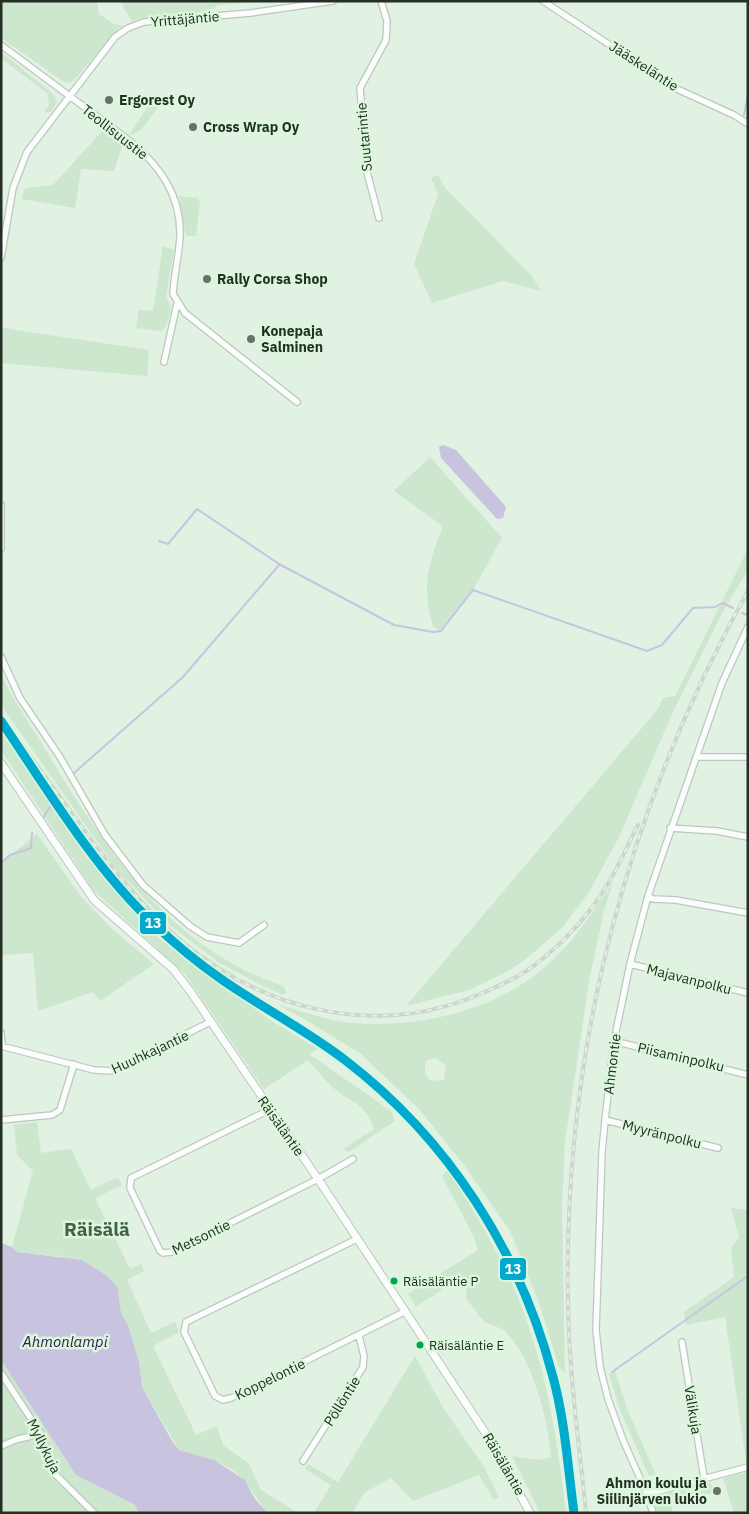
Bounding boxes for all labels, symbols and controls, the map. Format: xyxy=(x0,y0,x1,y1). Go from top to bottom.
street label: Yrittäjäntie xyxy=(150,7,220,31)
street label: Jääskeläntie xyxy=(606,37,682,95)
place label: Ergorest Oy xyxy=(119,91,196,109)
marker: Ergorest Oy xyxy=(103,94,115,106)
street label: Teollisuustie xyxy=(78,101,152,164)
street label: Suutarintie xyxy=(352,101,376,172)
place label: Cross Wrap Oy xyxy=(203,118,300,136)
marker: Cross Wrap Oy xyxy=(187,121,199,133)
place label: Rally Corsa Shop xyxy=(217,270,328,288)
marker: Rally Corsa Shop xyxy=(201,273,213,285)
place label: Konepaja Salminen xyxy=(261,322,323,356)
marker: Konepaja Salminen xyxy=(245,333,257,345)
line badge: 13 xyxy=(139,911,167,935)
text: 13 xyxy=(145,914,161,932)
street label: Majavanpolku xyxy=(645,960,733,998)
street label: Huuhkajantie xyxy=(108,1026,192,1078)
street label: Ahmontie xyxy=(599,1032,625,1095)
street label: Piisaminpolku xyxy=(636,1038,726,1076)
street label: Räisäläntie xyxy=(254,1092,308,1160)
street label: Myyränpolku xyxy=(621,1115,703,1153)
street label: Metsontie xyxy=(169,1215,233,1259)
district label: Räisälä xyxy=(64,1217,130,1241)
line badge: 13 xyxy=(499,1257,527,1281)
text: 13 xyxy=(505,1260,521,1278)
place label: Räisäläntie P xyxy=(403,1273,479,1290)
marker: Räisäläntie P xyxy=(389,1276,399,1286)
water label: Ahmonlampi xyxy=(21,1332,108,1351)
place label: Räisäläntie E xyxy=(429,1337,504,1354)
marker: Räisäläntie E xyxy=(415,1340,425,1350)
street label: Koppelontie xyxy=(232,1354,308,1404)
street label: Pöllöntie xyxy=(320,1372,364,1429)
street label: Välikuja xyxy=(680,1384,706,1436)
street label: Myllykuja xyxy=(23,1416,65,1477)
street label: Räisäläntie xyxy=(479,1429,529,1499)
place label: Ahmon koulu ja Siilinjärven lukio xyxy=(596,1474,707,1508)
marker: Ahmon koulu ja Siilinjärven lukio xyxy=(711,1485,723,1497)

